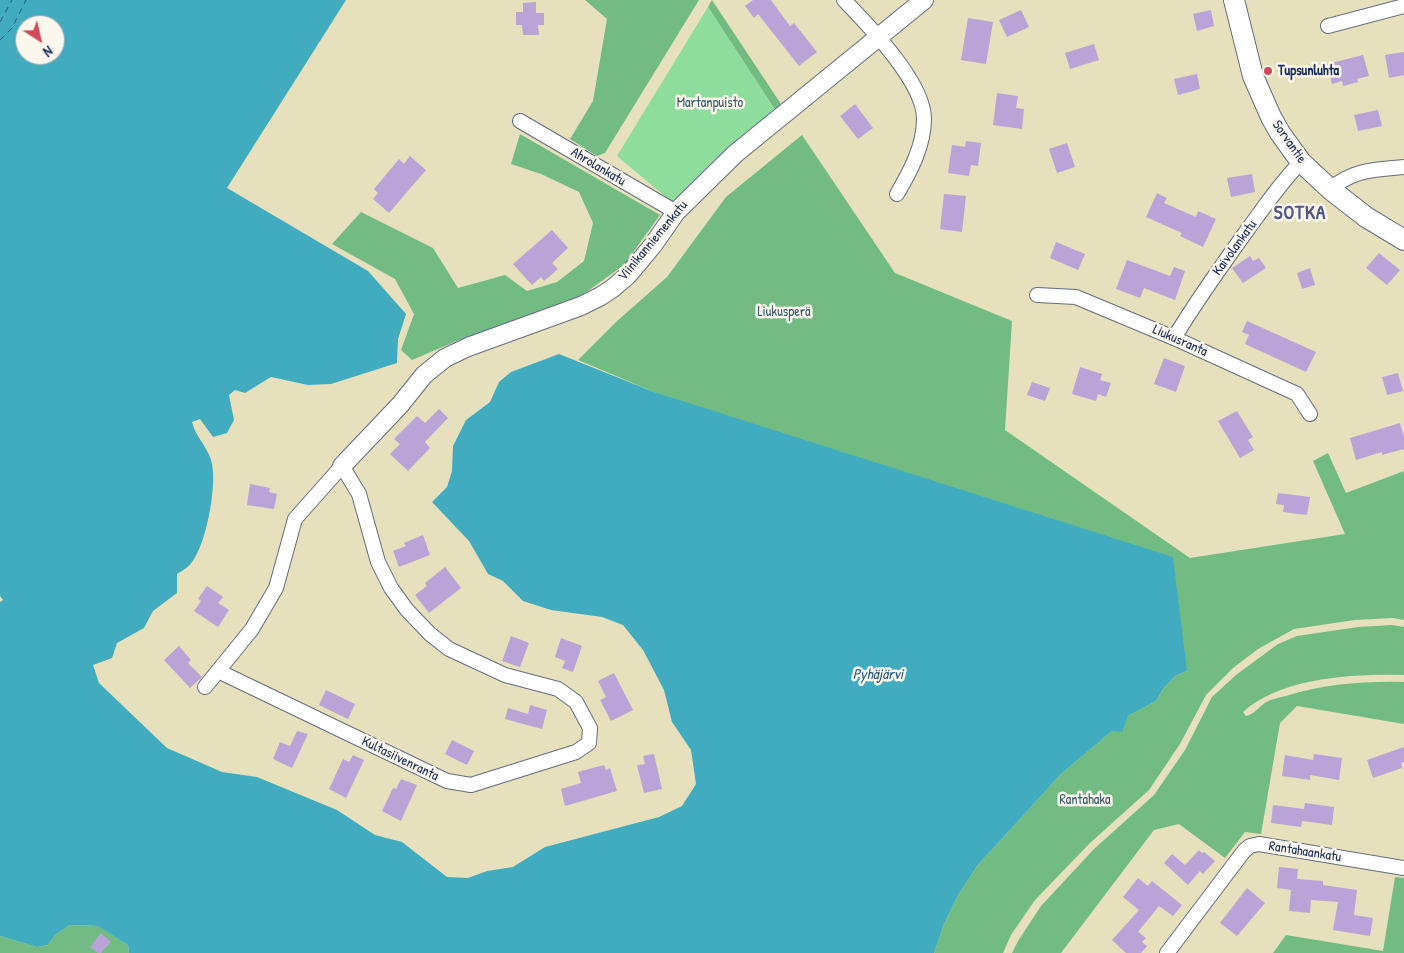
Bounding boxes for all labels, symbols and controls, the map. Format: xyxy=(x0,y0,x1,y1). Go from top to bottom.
north arrow xyxy=(15,15,65,65)
text: N xyxy=(40,42,57,62)
place label: Tupsunluhta xyxy=(1278,63,1339,79)
marker: Tupsunluhta xyxy=(1262,65,1274,77)
park label: Martanpuisto xyxy=(677,95,743,111)
street label: Sorvantie xyxy=(1268,117,1310,167)
street label: Ahrolankatu xyxy=(568,144,628,190)
street label: Viinikanniemenkatu xyxy=(615,198,691,284)
district label: SOTKA xyxy=(1273,203,1327,225)
street label: Kaivolankatu xyxy=(1209,217,1261,279)
park label: Liukusperä xyxy=(757,304,811,320)
street label: Liukusranta xyxy=(1150,321,1210,361)
water label: Pyhäjärvi xyxy=(853,666,903,684)
street label: Kultasiivenranta xyxy=(359,733,441,785)
park label: Rantahaka xyxy=(1059,792,1111,808)
street label: Rantahaankatu xyxy=(1267,838,1343,866)

